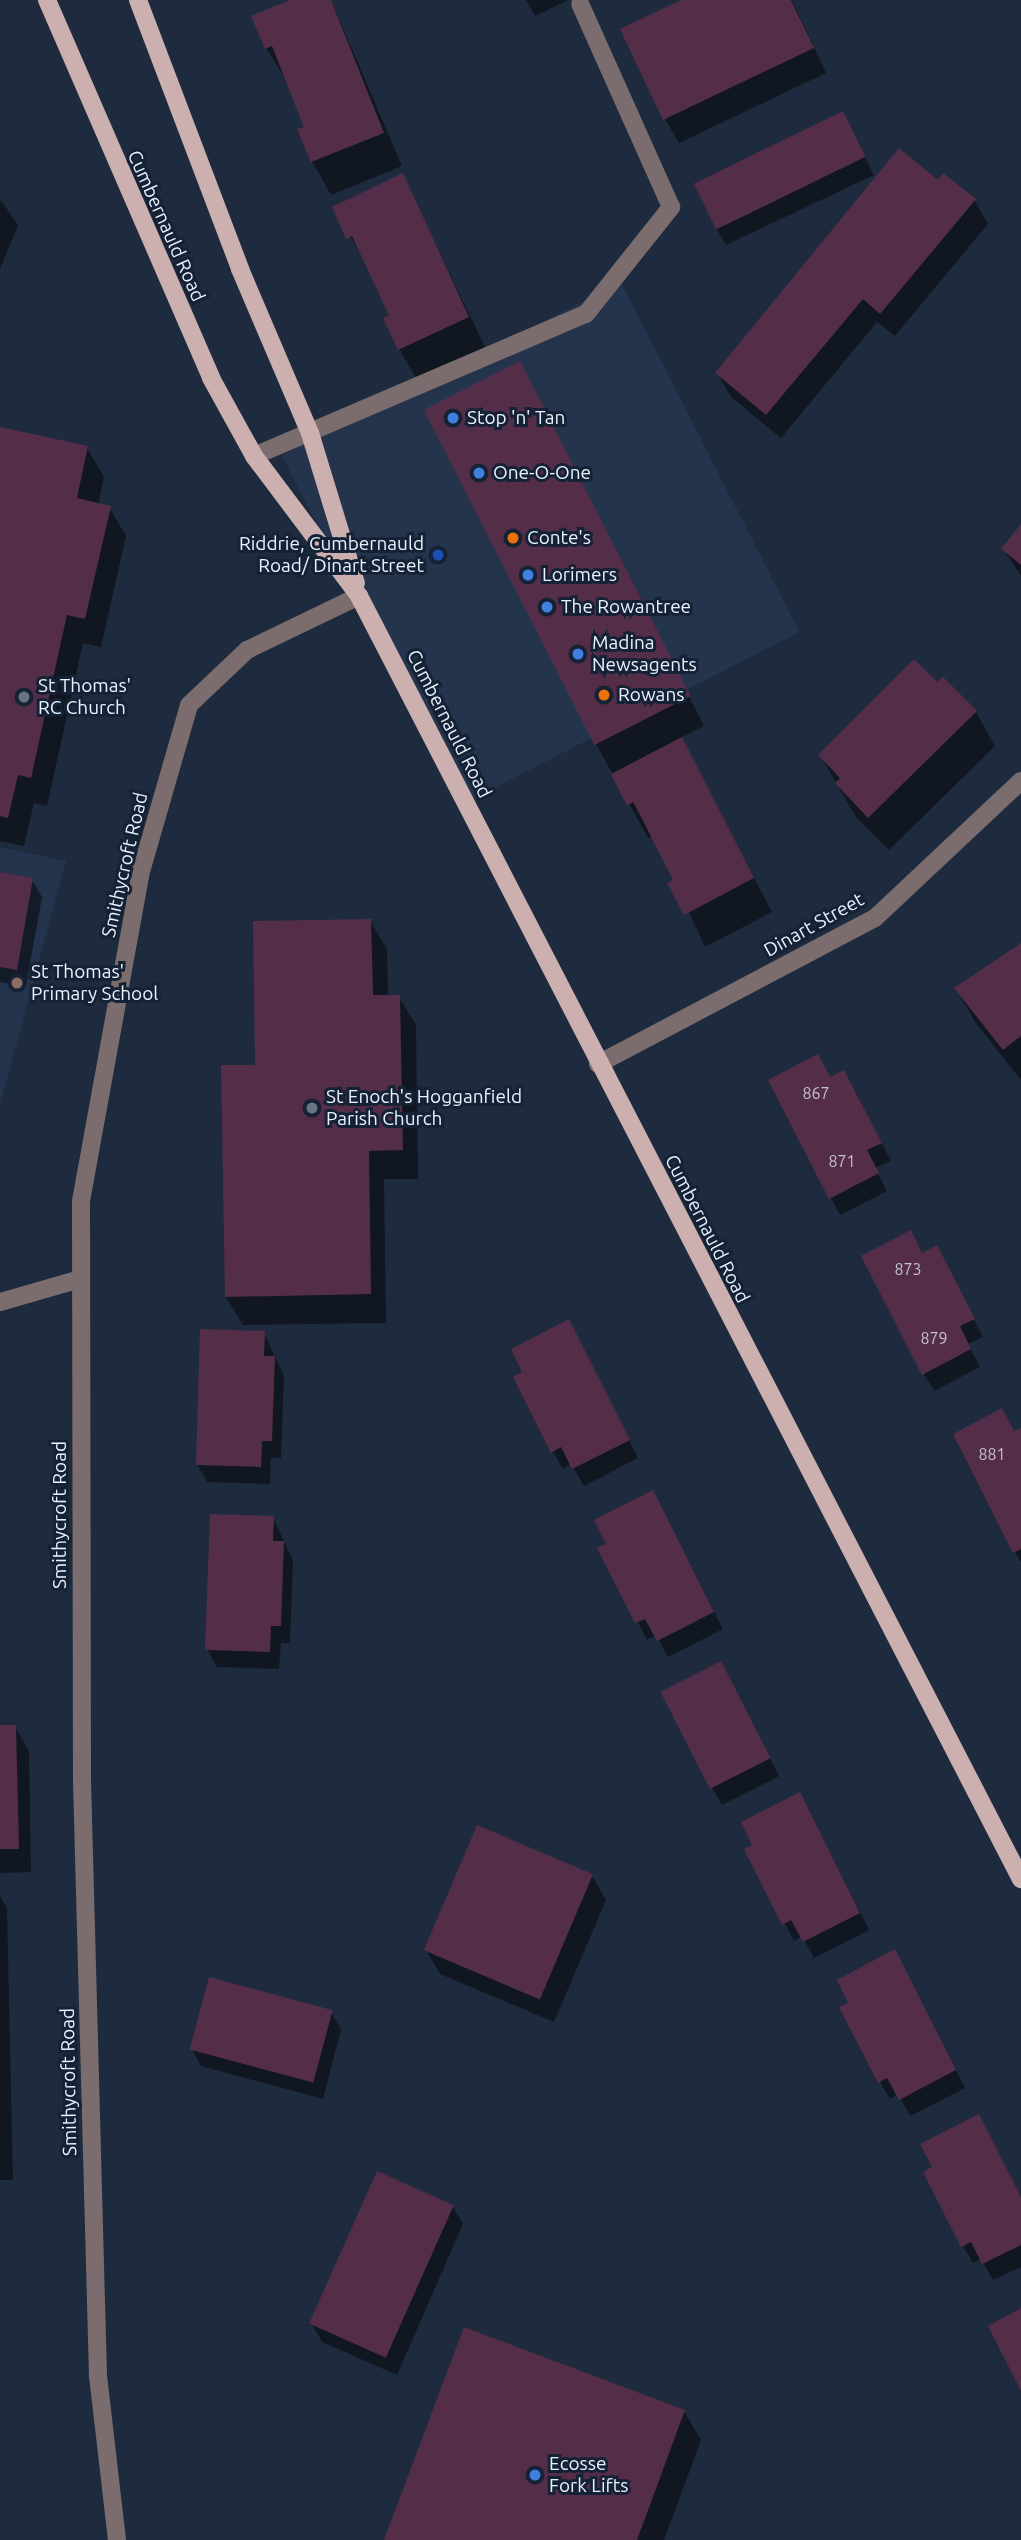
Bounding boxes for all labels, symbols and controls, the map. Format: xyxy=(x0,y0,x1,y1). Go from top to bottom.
street label: Cumbernauld Road xyxy=(122,147,210,305)
place label: Stop 'n' Tan xyxy=(467,407,565,429)
marker: Stop 'n' Tan xyxy=(445,410,461,426)
place label: One-O-One xyxy=(493,462,591,484)
marker: One-O-One xyxy=(471,465,487,481)
place label: Conte's xyxy=(527,527,591,549)
marker: Conte's xyxy=(505,530,521,546)
place label: Riddrie, Cumbernauld Road/ Dinart Street xyxy=(239,533,424,577)
marker: Riddrie, Cumbernauld Road/ Dinart Street xyxy=(430,547,446,563)
place label: Lorimers xyxy=(542,564,617,586)
marker: Lorimers xyxy=(520,567,536,583)
place label: The Rowantree xyxy=(561,596,691,618)
marker: The Rowantree xyxy=(539,599,555,615)
place label: Madina Newsagents xyxy=(592,632,697,676)
street label: Cumbernauld Road xyxy=(402,646,496,802)
marker: Madina Newsagents xyxy=(570,646,586,662)
place label: St Thomas' RC Church xyxy=(38,675,131,719)
place label: Rowans xyxy=(618,684,684,706)
marker: Rowans xyxy=(596,687,612,703)
marker: St Thomas' RC Church xyxy=(16,689,32,705)
street label: Smithycroft Road xyxy=(97,790,153,940)
street label: Dinart Street xyxy=(760,888,868,962)
place label: St Thomas' Primary School xyxy=(31,961,158,1005)
marker: St Thomas' Primary School xyxy=(9,975,25,991)
house number: 867 xyxy=(802,1083,830,1103)
place label: St Enoch's Hogganfield Parish Church xyxy=(326,1086,522,1130)
marker: St Enoch's Hogganfield Parish Church xyxy=(304,1100,320,1116)
street label: Cumbernauld Road xyxy=(660,1151,754,1307)
house number: 871 xyxy=(828,1151,856,1171)
house number: 873 xyxy=(894,1259,922,1279)
house number: 879 xyxy=(920,1328,948,1348)
street label: Smithycroft Road xyxy=(49,1441,71,1589)
house number: 881 xyxy=(978,1444,1006,1464)
street label: Smithycroft Road xyxy=(56,2008,82,2156)
place label: Ecosse Fork Lifts xyxy=(549,2453,628,2497)
marker: Ecosse Fork Lifts xyxy=(527,2467,543,2483)

